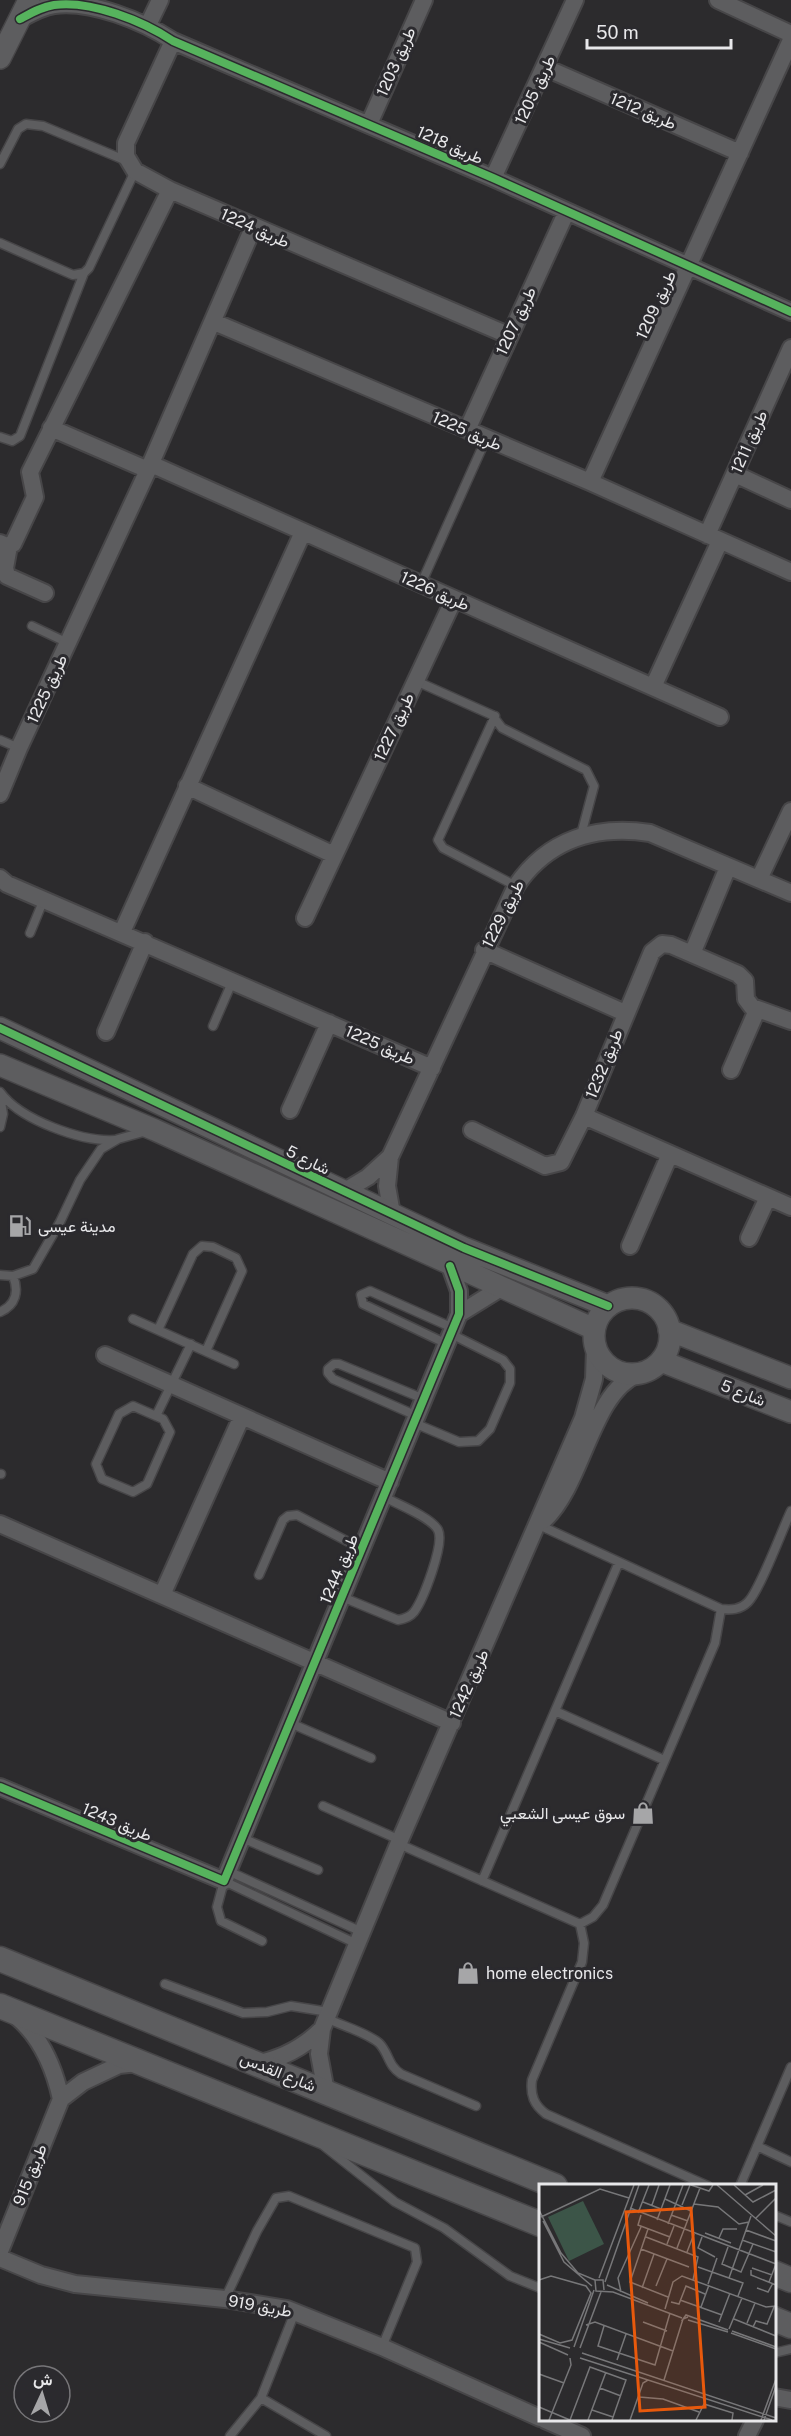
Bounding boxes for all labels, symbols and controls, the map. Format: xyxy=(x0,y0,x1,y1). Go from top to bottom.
scale bar xyxy=(587,12,731,50)
text: 50 m xyxy=(596,22,639,43)
street label: طريق 1203 xyxy=(372,24,421,100)
street label: طريق 1205 xyxy=(511,52,560,128)
street label: طريق 1212 xyxy=(607,89,679,134)
street label: طريق 1218 xyxy=(413,122,486,169)
street label: طريق 1224 xyxy=(217,204,292,253)
street label: طريق 1209 xyxy=(632,268,681,343)
street label: طريق 1207 xyxy=(492,284,541,359)
street label: طريق 1225 xyxy=(429,407,505,456)
street label: طريق 1211 xyxy=(727,408,772,477)
street label: طريق 1226 xyxy=(397,567,472,616)
street label: طريق 1225 xyxy=(23,652,72,727)
street label: طريق 1227 xyxy=(370,690,419,765)
street label: طريق 1229 xyxy=(478,877,529,951)
street label: طريق 1225 xyxy=(342,1021,418,1070)
street label: طريق 1232 xyxy=(581,1026,627,1102)
street label: شارع 5 xyxy=(282,1141,333,1180)
fuel station icon: مدينة عيسى xyxy=(7,1213,33,1239)
place label: مدينة عيسى xyxy=(38,1217,116,1237)
street label: شارع 5 xyxy=(717,1376,768,1412)
street label: طريق 1244 xyxy=(316,1531,363,1607)
street label: طريق 1242 xyxy=(445,1647,494,1722)
street label: طريق 1243 xyxy=(79,1799,155,1846)
shop icon: سوق عيسى الشعبي xyxy=(630,1800,656,1826)
place label: سوق عيسى الشعبي xyxy=(500,1804,625,1827)
shop icon: home electronics xyxy=(455,1960,481,1986)
place label: home electronics xyxy=(486,1964,613,1983)
street label: شارع القدس xyxy=(237,2048,319,2098)
street label: طريق 915 xyxy=(9,2142,52,2209)
inset map xyxy=(539,2184,776,2421)
street label: طريق 919 xyxy=(227,2291,293,2322)
north arrow xyxy=(12,2364,72,2424)
text: ش xyxy=(33,2369,53,2390)

